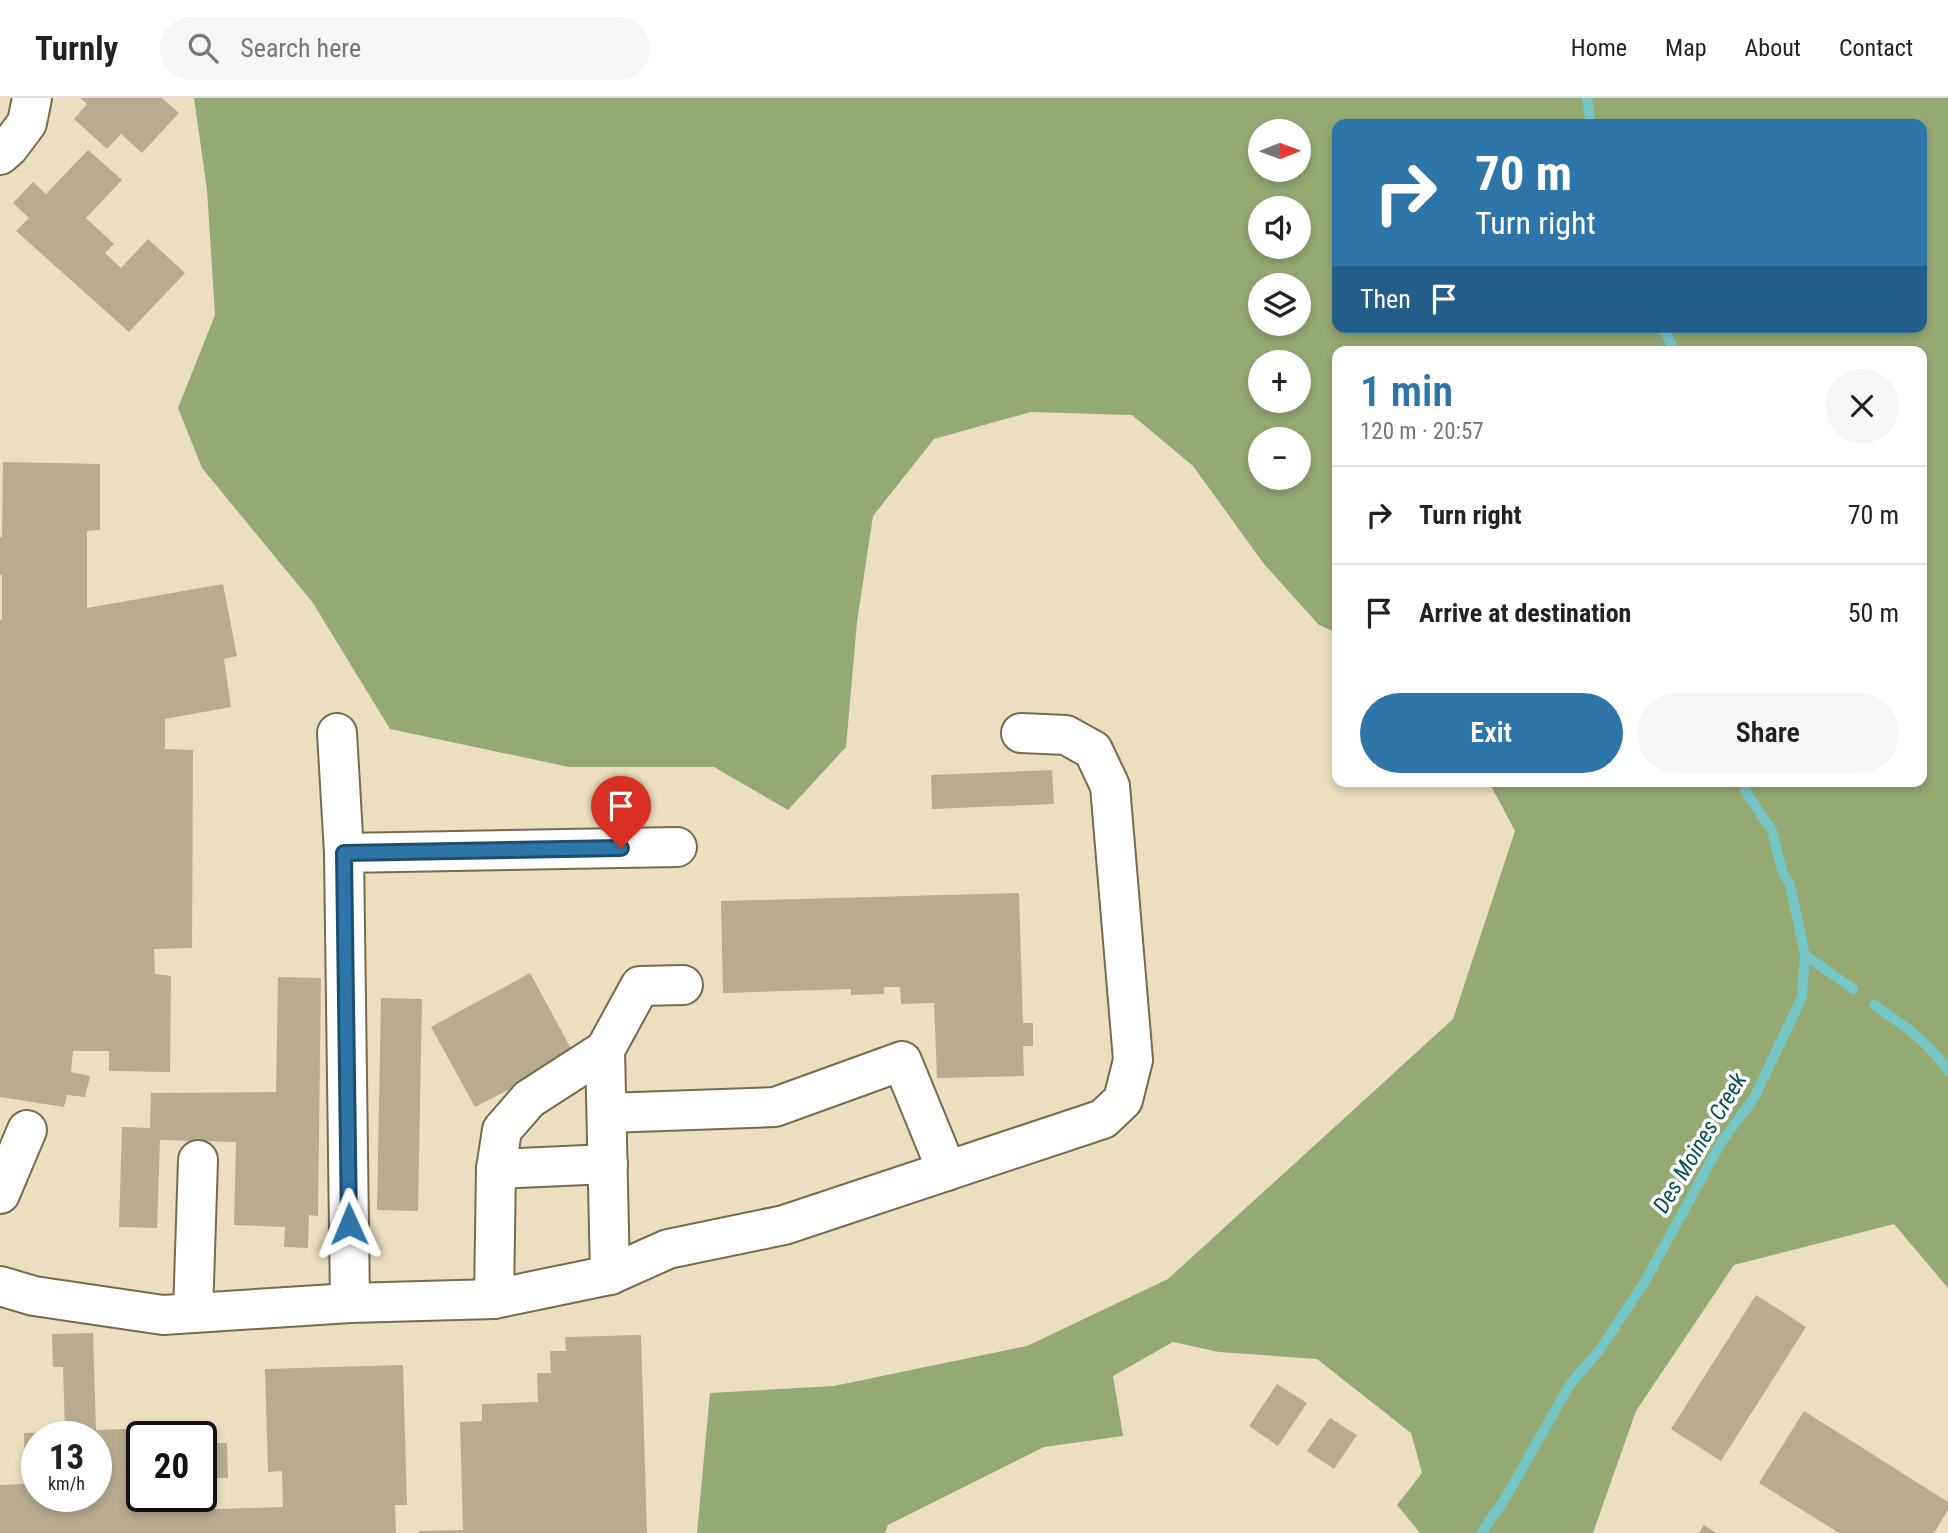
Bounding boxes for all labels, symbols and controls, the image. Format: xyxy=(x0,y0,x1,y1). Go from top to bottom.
search box xyxy=(160,17,650,80)
text: Turnly xyxy=(35,29,118,68)
icon: search xyxy=(184,29,222,67)
text: Search here xyxy=(240,33,361,63)
text: Home xyxy=(1571,34,1627,62)
text: Map xyxy=(1665,34,1707,62)
text: About xyxy=(1745,34,1801,62)
text: Contact xyxy=(1839,34,1913,62)
north arrow xyxy=(1248,119,1311,182)
map controls xyxy=(1248,119,1311,490)
text: 70 m xyxy=(1475,145,1572,202)
icon: right xyxy=(1360,147,1451,238)
button: sound xyxy=(1248,196,1311,259)
text: Turn right xyxy=(1475,204,1596,242)
button: layers xyxy=(1248,273,1311,336)
icon: arrive xyxy=(1425,280,1463,318)
text: Then xyxy=(1360,284,1411,314)
button: + xyxy=(1248,350,1311,413)
text: 1 min xyxy=(1360,367,1453,416)
button: close xyxy=(1825,369,1899,443)
text: 120 m · 20:57 xyxy=(1360,418,1484,445)
button: − xyxy=(1248,427,1311,490)
icon: right xyxy=(1360,496,1398,534)
text: Turn right xyxy=(1419,500,1521,530)
text: 70 m xyxy=(1848,500,1899,530)
icon: arrive xyxy=(1360,594,1398,632)
text: Arrive at destination xyxy=(1419,598,1631,628)
text: 50 m xyxy=(1848,598,1899,628)
button: Exit xyxy=(1360,693,1623,773)
button: Share xyxy=(1637,693,1899,773)
pin xyxy=(591,776,651,848)
icon: arrive xyxy=(602,787,640,825)
water label: Des Moines Creek xyxy=(1648,1067,1753,1218)
position arrow xyxy=(312,1187,386,1261)
speed limit sign: 20 xyxy=(126,1421,217,1512)
text: 13 xyxy=(49,1437,84,1478)
text: km/h xyxy=(48,1473,85,1494)

